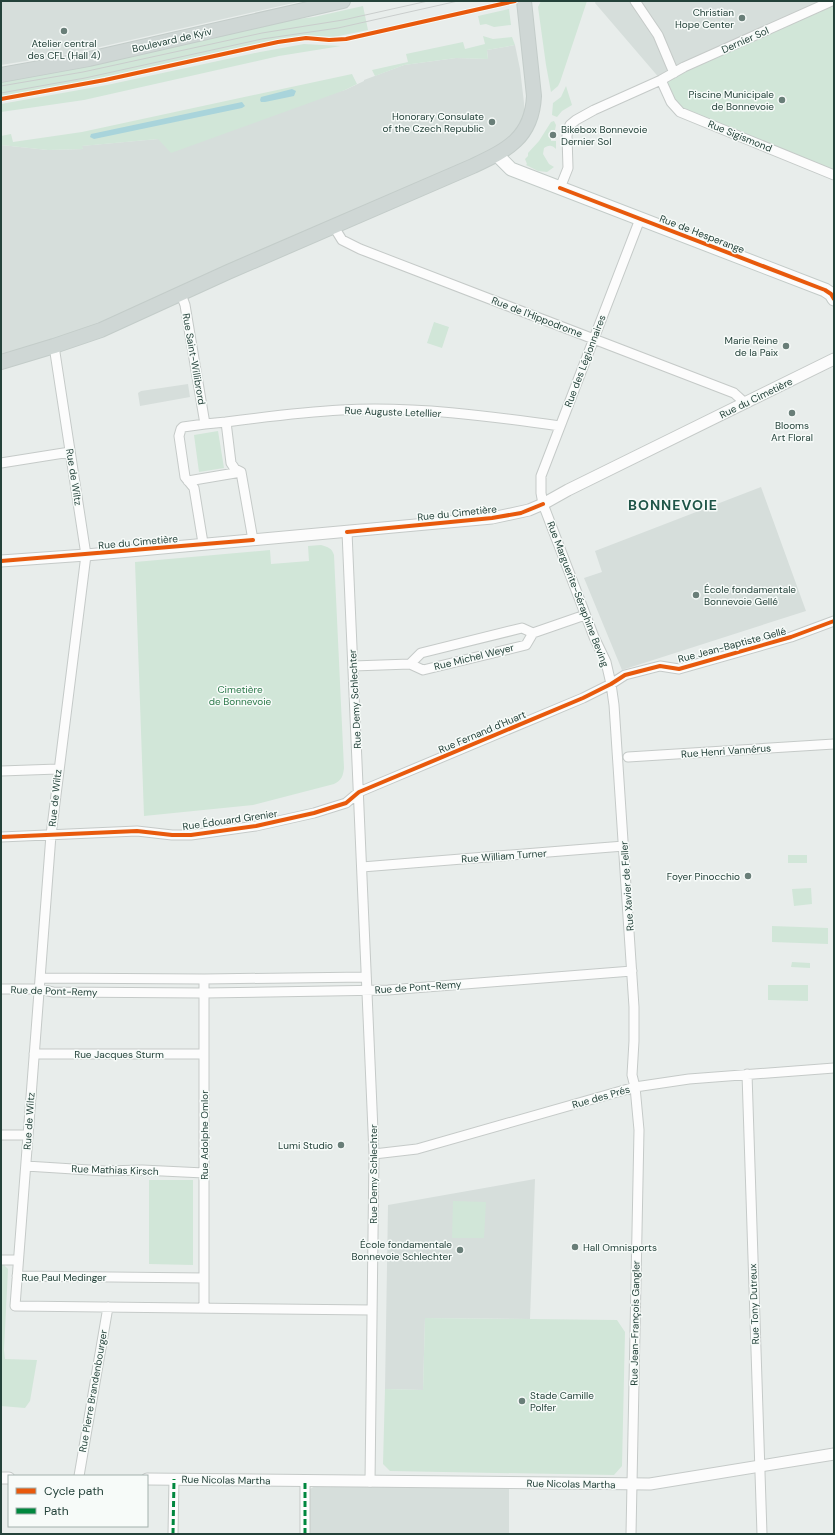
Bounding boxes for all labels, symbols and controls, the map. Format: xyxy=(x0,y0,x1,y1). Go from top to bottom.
place label: Christian Hope Center xyxy=(675,6,734,31)
marker: Christian Hope Center xyxy=(737,13,747,23)
street label: Boulevard de Kyiv xyxy=(131,24,214,55)
street label: Dernier Sol xyxy=(719,24,771,56)
marker: Atelier central des CFL (Hall 4) xyxy=(59,26,69,36)
place label: Atelier central des CFL (Hall 4) xyxy=(28,37,101,62)
place label: Piscine Municipale de Bonnevoie xyxy=(689,88,774,113)
marker: Piscine Municipale de Bonnevoie xyxy=(777,95,787,105)
place label: Honorary Consulate of the Czech Republic xyxy=(383,110,484,135)
marker: Honorary Consulate of the Czech Republic xyxy=(487,117,497,127)
street label: Rue Sigismond xyxy=(706,117,774,155)
place label: Bikebox Bonnevoie Dernier Sol xyxy=(561,123,648,148)
marker: Bikebox Bonnevoie Dernier Sol xyxy=(548,130,558,140)
street label: Rue de Hesperange xyxy=(658,212,747,256)
street label: Rue de l'Hippodrome xyxy=(490,294,585,340)
street label: Rue Saint-Willibrord xyxy=(180,312,208,406)
street label: Rue des Légionnaires xyxy=(561,313,609,409)
place label: Marie Reine de la Paix xyxy=(725,334,778,359)
marker: Marie Reine de la Paix xyxy=(781,341,791,351)
street label: Rue du Cimetière xyxy=(717,375,795,421)
street label: Rue Auguste Letellier xyxy=(344,404,442,420)
marker: Blooms Art Floral xyxy=(787,408,797,418)
place label: Blooms Art Floral xyxy=(771,419,813,444)
street label: Rue de Wiltz xyxy=(63,448,85,507)
district label: BONNEVOIE xyxy=(628,496,718,514)
street label: Rue du Cimetière xyxy=(417,502,498,524)
street label: Rue Marguerite-Séraphine Beving xyxy=(544,519,612,669)
street label: Rue du Cimetière xyxy=(98,532,179,552)
place label: École fondamentale Bonnevoie Gellé xyxy=(704,583,796,608)
marker: École fondamentale Bonnevoie Gellé xyxy=(691,590,701,600)
street label: Rue Jean-Baptiste Gellé xyxy=(676,624,788,666)
street label: Rue Michel Weyer xyxy=(433,641,516,673)
street label: Rue Demy Schlechter xyxy=(346,649,364,749)
park label: Cimetière de Bonnevoie xyxy=(209,683,272,708)
street label: Rue Fernand d'Huart xyxy=(436,708,528,756)
street label: Rue Henri Vannérus xyxy=(681,741,771,761)
street label: Rue de Wiltz xyxy=(46,768,65,827)
street label: Rue Édouard Grenier xyxy=(182,807,279,833)
street label: Rue Xavier de Feller xyxy=(617,840,637,931)
street label: Rue William Turner xyxy=(461,847,547,865)
place label: Foyer Pinocchio xyxy=(667,870,740,883)
marker: Foyer Pinocchio xyxy=(743,871,753,881)
street label: Rue de Pont-Remy xyxy=(374,977,462,997)
street label: Rue de Pont-Remy xyxy=(10,983,98,999)
street label: Rue Jacques Sturm xyxy=(74,1048,164,1061)
street label: Rue des Prés xyxy=(571,1083,631,1111)
street label: Rue Adolphe Omlor xyxy=(198,1090,211,1180)
street label: Rue de Wiltz xyxy=(21,1091,38,1150)
street label: Rue Demy Schlechter xyxy=(367,1124,380,1224)
place label: Lumi Studio xyxy=(278,1139,333,1152)
marker: Lumi Studio xyxy=(336,1140,346,1150)
street label: Rue Mathias Kirsch xyxy=(71,1162,159,1178)
place label: École fondamentale Bonnevoie Schlechter xyxy=(352,1238,452,1263)
place label: Hall Omnisports xyxy=(583,1241,657,1254)
marker: Hall Omnisports xyxy=(570,1242,580,1252)
marker: École fondamentale Bonnevoie Schlechter xyxy=(455,1245,465,1255)
street label: Rue Jean-François Gangler xyxy=(627,1260,643,1386)
street label: Rue Tony Dutreux xyxy=(746,1263,762,1345)
street label: Rue Paul Medinger xyxy=(22,1271,107,1284)
street label: Rue Pierre Brandenbourger xyxy=(76,1328,110,1453)
place label: Stade Camille Polfer xyxy=(530,1389,594,1414)
marker: Stade Camille Polfer xyxy=(517,1396,527,1406)
street label: Rue Nicolas Martha xyxy=(181,1473,271,1487)
legend xyxy=(8,1475,148,1527)
street label: Rue Nicolas Martha xyxy=(526,1477,616,1491)
text: Cycle path xyxy=(44,1483,104,1499)
text: Path xyxy=(44,1503,69,1519)

